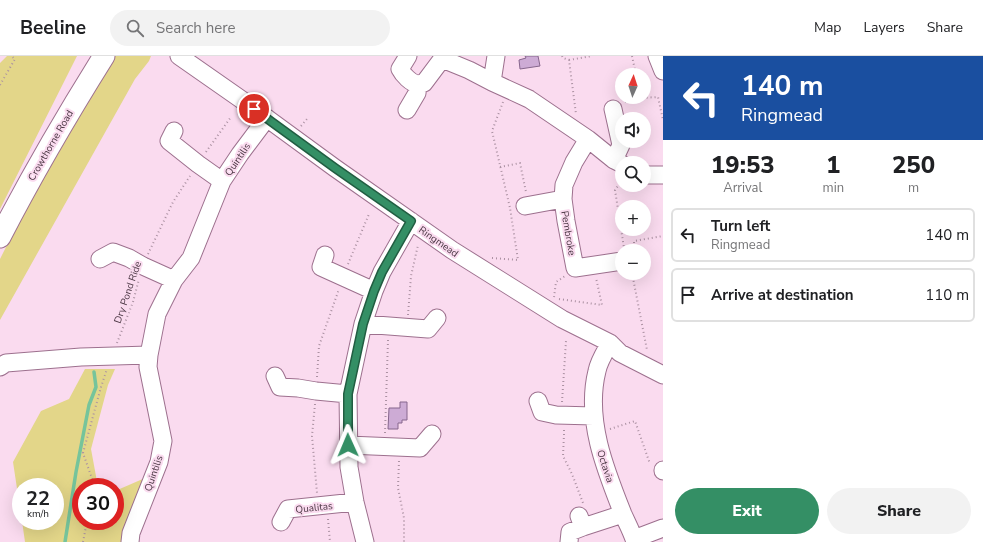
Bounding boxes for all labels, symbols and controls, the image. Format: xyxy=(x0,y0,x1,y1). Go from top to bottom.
search box xyxy=(110,10,390,46)
text: Beeline xyxy=(20,15,86,41)
icon: search xyxy=(124,17,146,39)
text: Search here xyxy=(156,18,236,38)
text: Map xyxy=(814,18,841,37)
text: Layers xyxy=(863,18,905,37)
text: Share xyxy=(927,18,963,37)
text: 140 m xyxy=(741,67,824,105)
north arrow xyxy=(615,68,651,104)
map controls xyxy=(615,68,651,280)
icon: left xyxy=(675,72,727,124)
pin xyxy=(237,92,271,126)
icon: arrive xyxy=(243,98,265,120)
text: Ringmead xyxy=(741,103,823,127)
street label: Crowthorne Road xyxy=(25,107,77,183)
button: sound xyxy=(615,112,651,148)
street label: Quintilis xyxy=(222,140,254,179)
text: 19:53 xyxy=(711,149,775,181)
text: 1 xyxy=(826,149,841,181)
text: 250 xyxy=(892,149,935,181)
button: search xyxy=(615,156,651,192)
text: Arrival xyxy=(723,179,762,197)
text: min xyxy=(823,179,844,197)
text: m xyxy=(908,179,919,197)
button: + xyxy=(615,200,651,236)
street label: Pembroke xyxy=(557,210,579,257)
text: Turn left xyxy=(711,216,770,236)
street label: Ringmead xyxy=(416,223,461,261)
icon: left xyxy=(677,224,699,246)
text: 140 m xyxy=(925,225,969,245)
text: Ringmead xyxy=(711,236,770,254)
button: − xyxy=(615,244,651,280)
street label: Dry Pond Ride xyxy=(111,259,145,325)
icon: arrive xyxy=(677,284,699,306)
text: Arrive at destination xyxy=(711,285,854,305)
text: 110 m xyxy=(925,285,969,305)
position arrow xyxy=(327,424,369,466)
street label: Octavia xyxy=(593,448,617,485)
street label: Quintilis xyxy=(141,453,167,493)
speed limit sign: 30 xyxy=(72,478,124,530)
text: 22 xyxy=(26,485,50,512)
button: Exit xyxy=(675,488,819,534)
button: Share xyxy=(827,488,971,534)
street label: Qualitas xyxy=(295,499,334,517)
text: km/h xyxy=(27,507,49,521)

